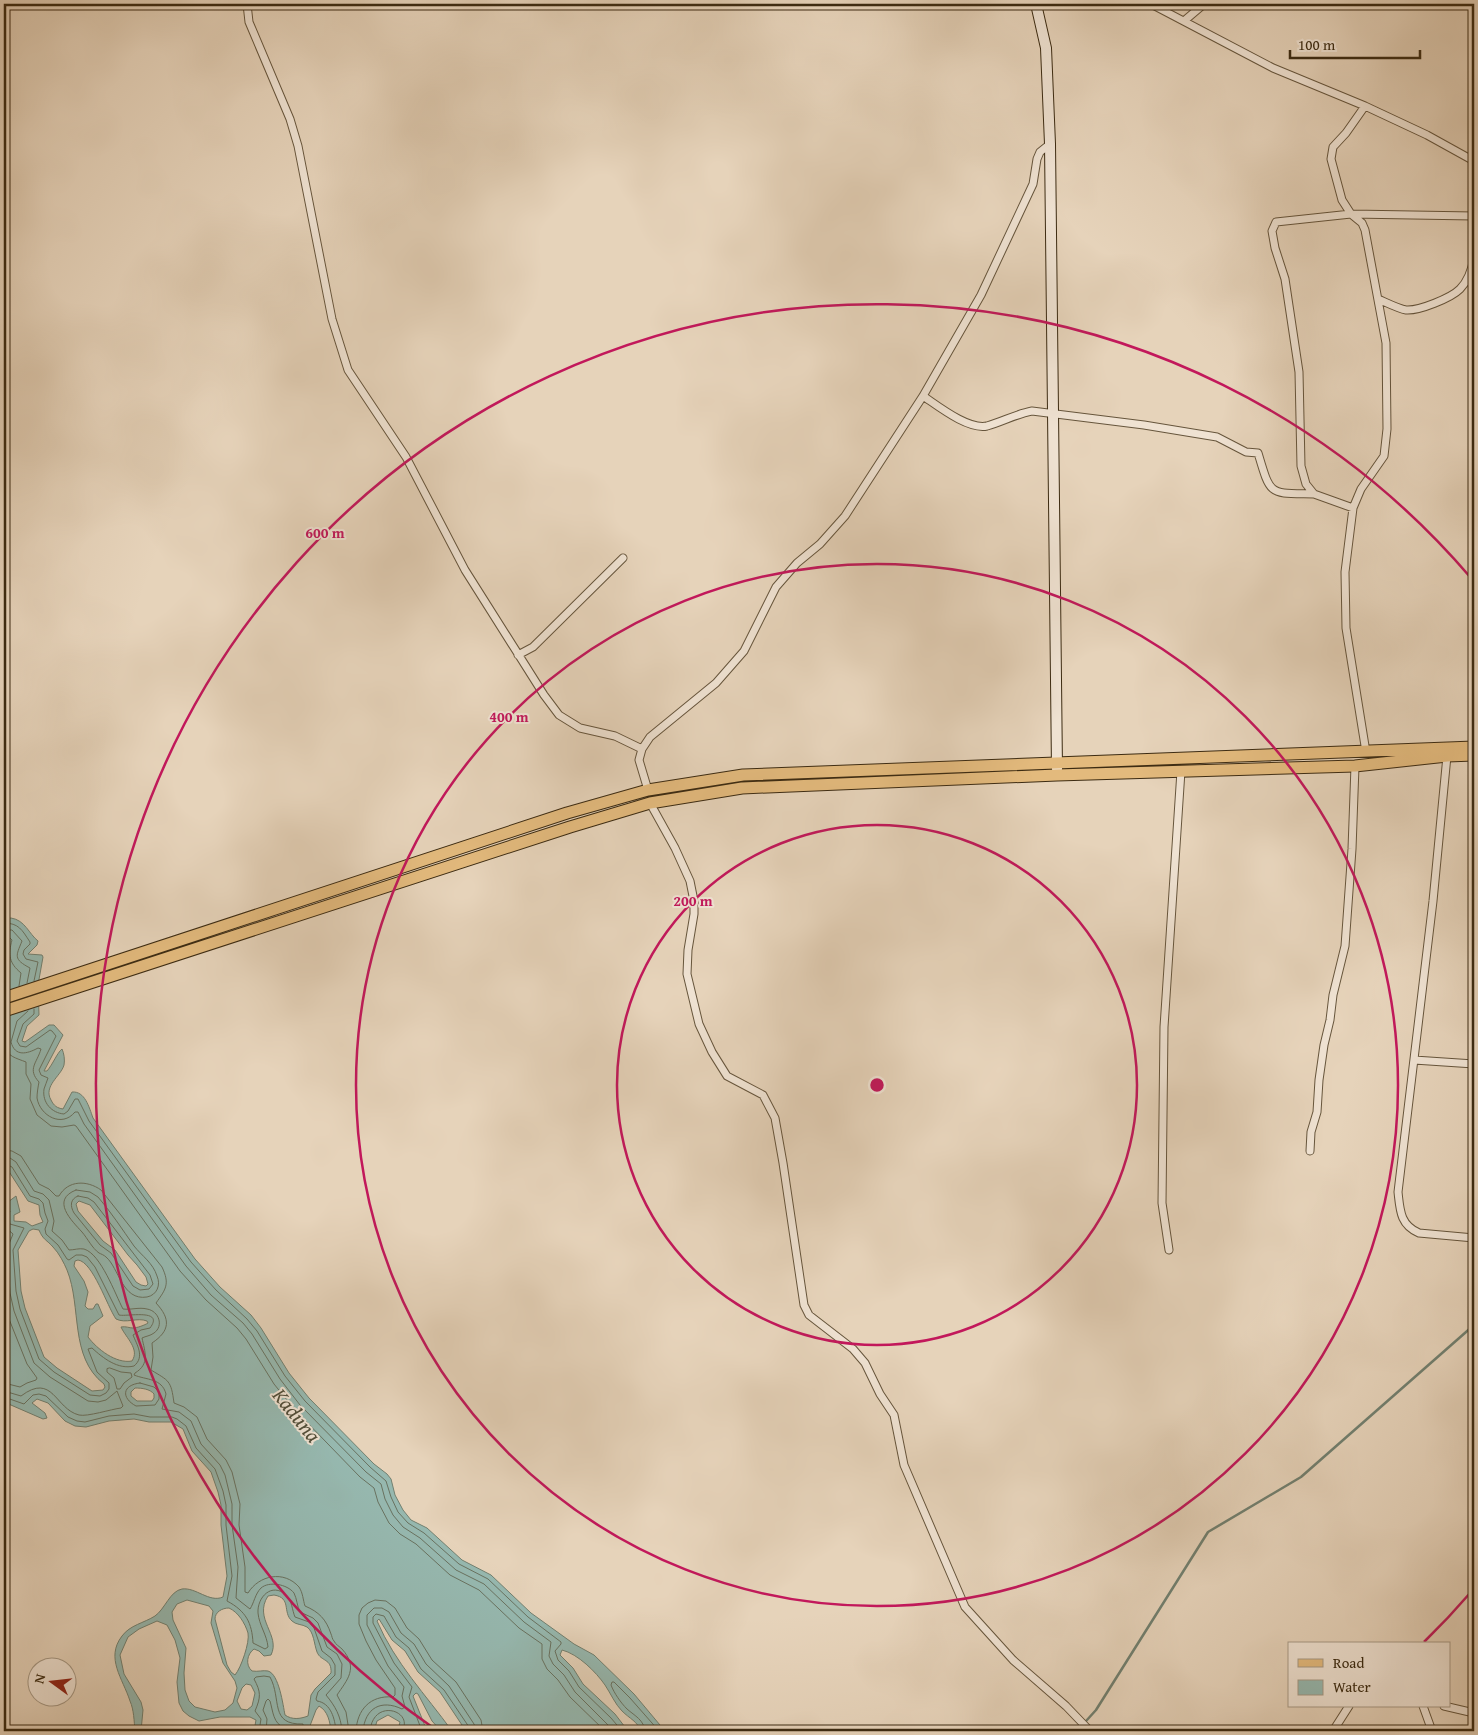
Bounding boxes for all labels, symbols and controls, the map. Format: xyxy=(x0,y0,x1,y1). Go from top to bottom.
scale bar xyxy=(1290,28,1420,60)
text: 100 m xyxy=(1298,34,1336,55)
text: 600 m xyxy=(305,522,345,543)
text: 400 m xyxy=(489,706,529,727)
text: 200 m xyxy=(673,890,713,911)
centre of rings xyxy=(868,1076,886,1094)
water label: Kaduna xyxy=(265,1380,329,1449)
legend xyxy=(1288,1642,1450,1708)
text: Road xyxy=(1333,1652,1364,1673)
north arrow xyxy=(28,1658,78,1708)
text: N xyxy=(29,1671,50,1686)
text: Water xyxy=(1333,1676,1371,1697)

